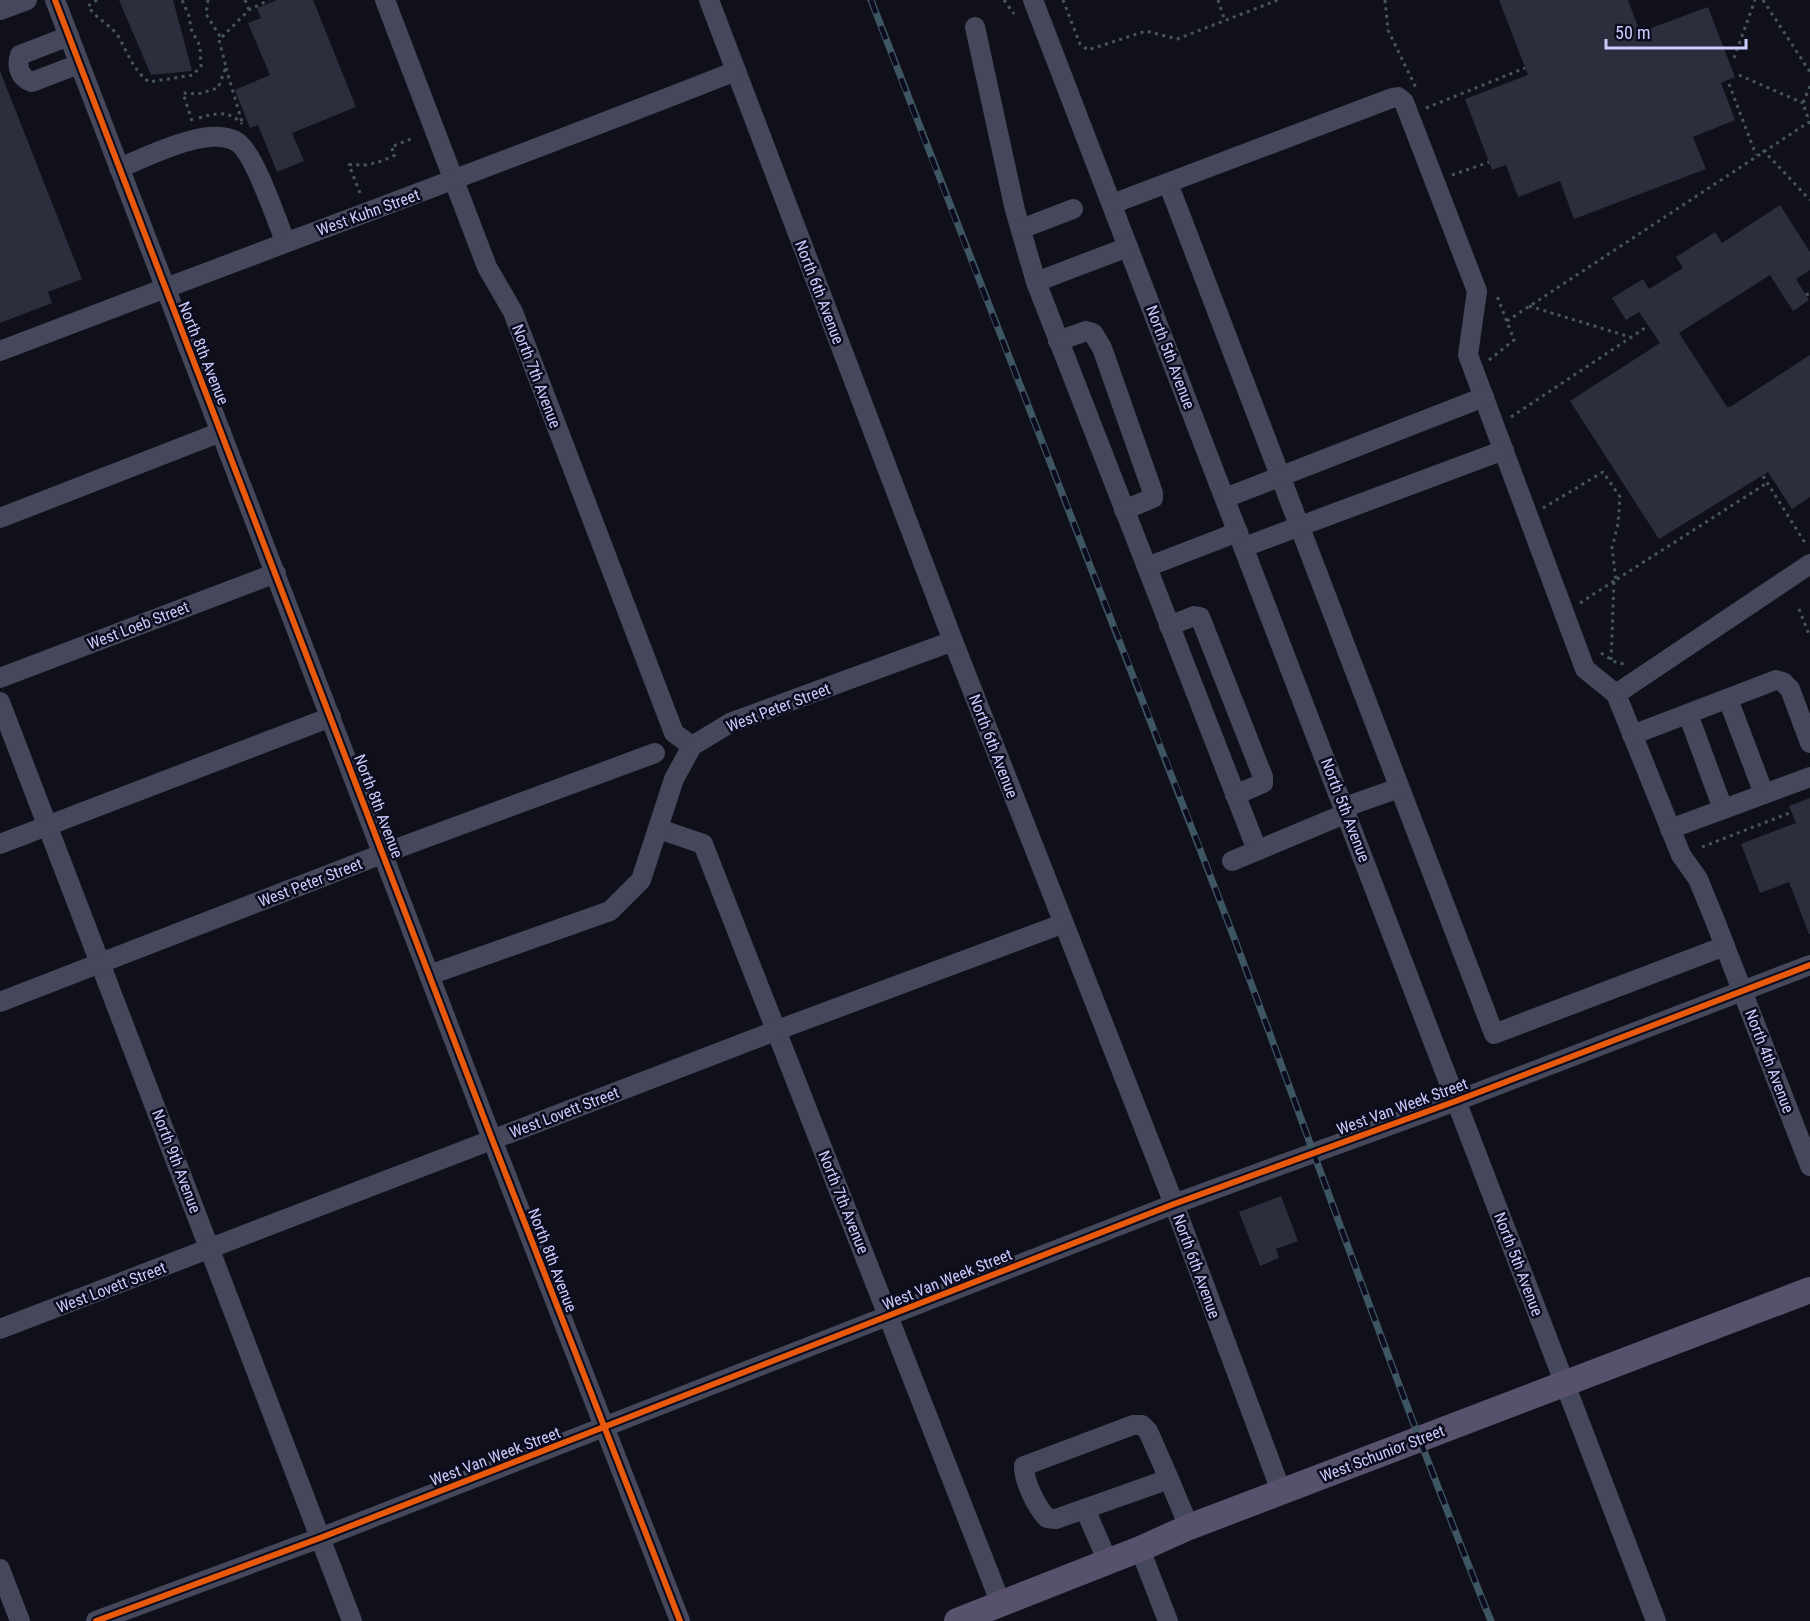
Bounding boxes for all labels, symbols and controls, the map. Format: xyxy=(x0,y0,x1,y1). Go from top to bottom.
scale bar xyxy=(1606,12,1746,50)
text: 50 m xyxy=(1615,22,1650,43)
street label: West Kuhn Street xyxy=(314,185,422,240)
street label: North 6th Avenue xyxy=(791,238,848,347)
street label: North 8th Avenue xyxy=(174,299,233,407)
street label: North 5th Avenue xyxy=(1142,303,1199,412)
street label: North 7th Avenue xyxy=(508,322,565,431)
street label: West Loeb Street xyxy=(85,597,192,654)
street label: West Peter Street xyxy=(724,679,833,736)
street label: North 6th Avenue xyxy=(965,692,1022,801)
street label: North 8th Avenue xyxy=(350,752,407,861)
street label: North 5th Avenue xyxy=(1317,756,1374,865)
street label: West Peter Street xyxy=(256,854,365,911)
street label: North 4th Avenue xyxy=(1741,1007,1798,1116)
street label: West Van Week Street xyxy=(1334,1074,1471,1139)
street label: West Lovett Street xyxy=(507,1083,622,1142)
street label: North 9th Avenue xyxy=(148,1107,205,1216)
street label: North 7th Avenue xyxy=(814,1148,873,1256)
street label: North 8th Avenue xyxy=(524,1206,581,1315)
street label: North 5th Avenue xyxy=(1490,1210,1547,1319)
street label: North 6th Avenue xyxy=(1169,1212,1224,1321)
street label: West Van Week Street xyxy=(880,1245,1015,1314)
street label: West Lovett Street xyxy=(54,1258,169,1317)
street label: West Schunior Street xyxy=(1317,1421,1447,1486)
street label: West Van Week Street xyxy=(427,1423,563,1490)

